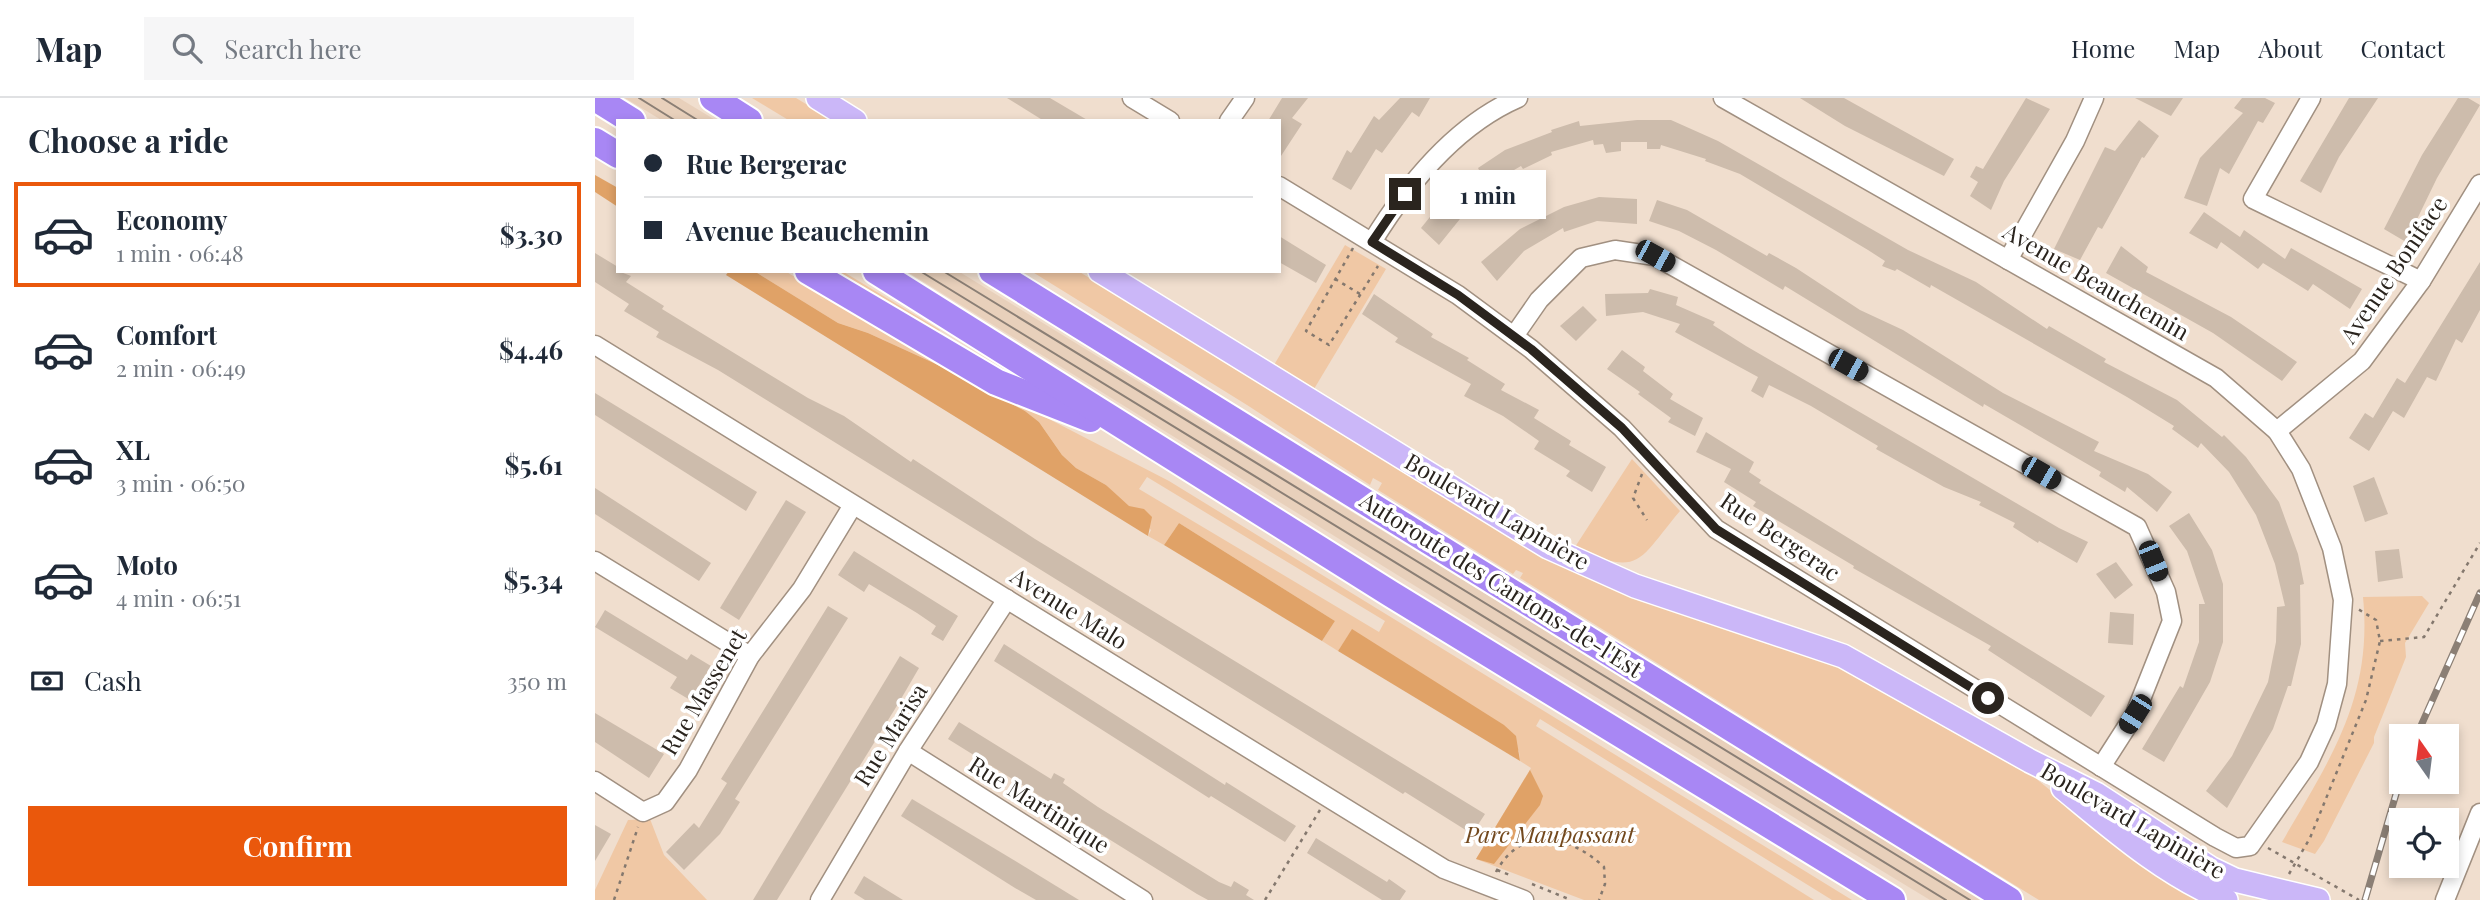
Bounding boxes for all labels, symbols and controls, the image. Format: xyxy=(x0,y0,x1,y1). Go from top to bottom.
search box xyxy=(144,17,634,80)
text: Map xyxy=(35,26,102,70)
icon: search xyxy=(168,29,206,67)
text: Search here xyxy=(224,31,362,66)
text: Home xyxy=(2071,32,2135,64)
text: Map xyxy=(2173,32,2220,64)
text: About xyxy=(2258,32,2322,64)
text: Contact xyxy=(2360,32,2445,64)
text: Choose a ride xyxy=(28,118,229,161)
text: Rue Bergerac xyxy=(686,146,847,181)
callout: 1 min xyxy=(1429,170,1545,218)
route end xyxy=(1389,178,1421,210)
text: 1 min xyxy=(1460,179,1516,210)
street label: Avenue Boniface xyxy=(2332,190,2453,350)
text: Economy xyxy=(116,202,227,237)
icon: car xyxy=(32,203,95,266)
text: Avenue Beauchemin xyxy=(686,213,929,248)
street label: Avenue Beauchemin xyxy=(1997,214,2196,347)
text: $3.30 xyxy=(500,217,563,252)
text: 1 min · 06:48 xyxy=(116,237,244,268)
car xyxy=(1632,237,1679,275)
text: Comfort xyxy=(116,317,217,352)
icon: car xyxy=(32,318,95,381)
text: $4.46 xyxy=(499,332,563,367)
car xyxy=(1825,346,1872,384)
text: 2 min · 06:49 xyxy=(116,352,246,383)
text: XL xyxy=(116,432,150,467)
icon: car xyxy=(32,433,95,496)
street label: Boulevard Lapinière xyxy=(1400,445,1596,576)
text: $5.61 xyxy=(505,447,563,482)
car xyxy=(2018,453,2065,493)
text: 3 min · 06:50 xyxy=(116,467,246,498)
street label: Autoroute des Cantons-de-l'Est xyxy=(1354,483,1649,684)
street label: Rue Bergerac xyxy=(1715,484,1847,587)
car xyxy=(2136,538,2171,584)
text: Moto xyxy=(116,547,178,582)
icon: car xyxy=(32,548,95,611)
street label: Avenue Malo xyxy=(1005,559,1134,656)
text: $5.34 xyxy=(504,562,563,597)
text: 4 min · 06:51 xyxy=(116,582,241,613)
street label: Rue Massenet xyxy=(653,621,753,760)
icon: cash xyxy=(28,662,66,700)
text: Cash xyxy=(84,663,142,698)
text: 350 m xyxy=(507,665,567,696)
street label: Rue Marisa xyxy=(846,676,934,791)
route start xyxy=(1972,682,2004,714)
car xyxy=(2115,691,2156,737)
north arrow xyxy=(2389,724,2459,794)
map controls xyxy=(2389,724,2459,878)
street label: Rue Martinique xyxy=(964,748,1116,859)
street label: Boulevard Lapinière xyxy=(2036,754,2232,885)
button: Confirm xyxy=(28,806,567,886)
button: locate xyxy=(2389,808,2459,878)
park label: Parc Maupassant xyxy=(1464,818,1636,849)

